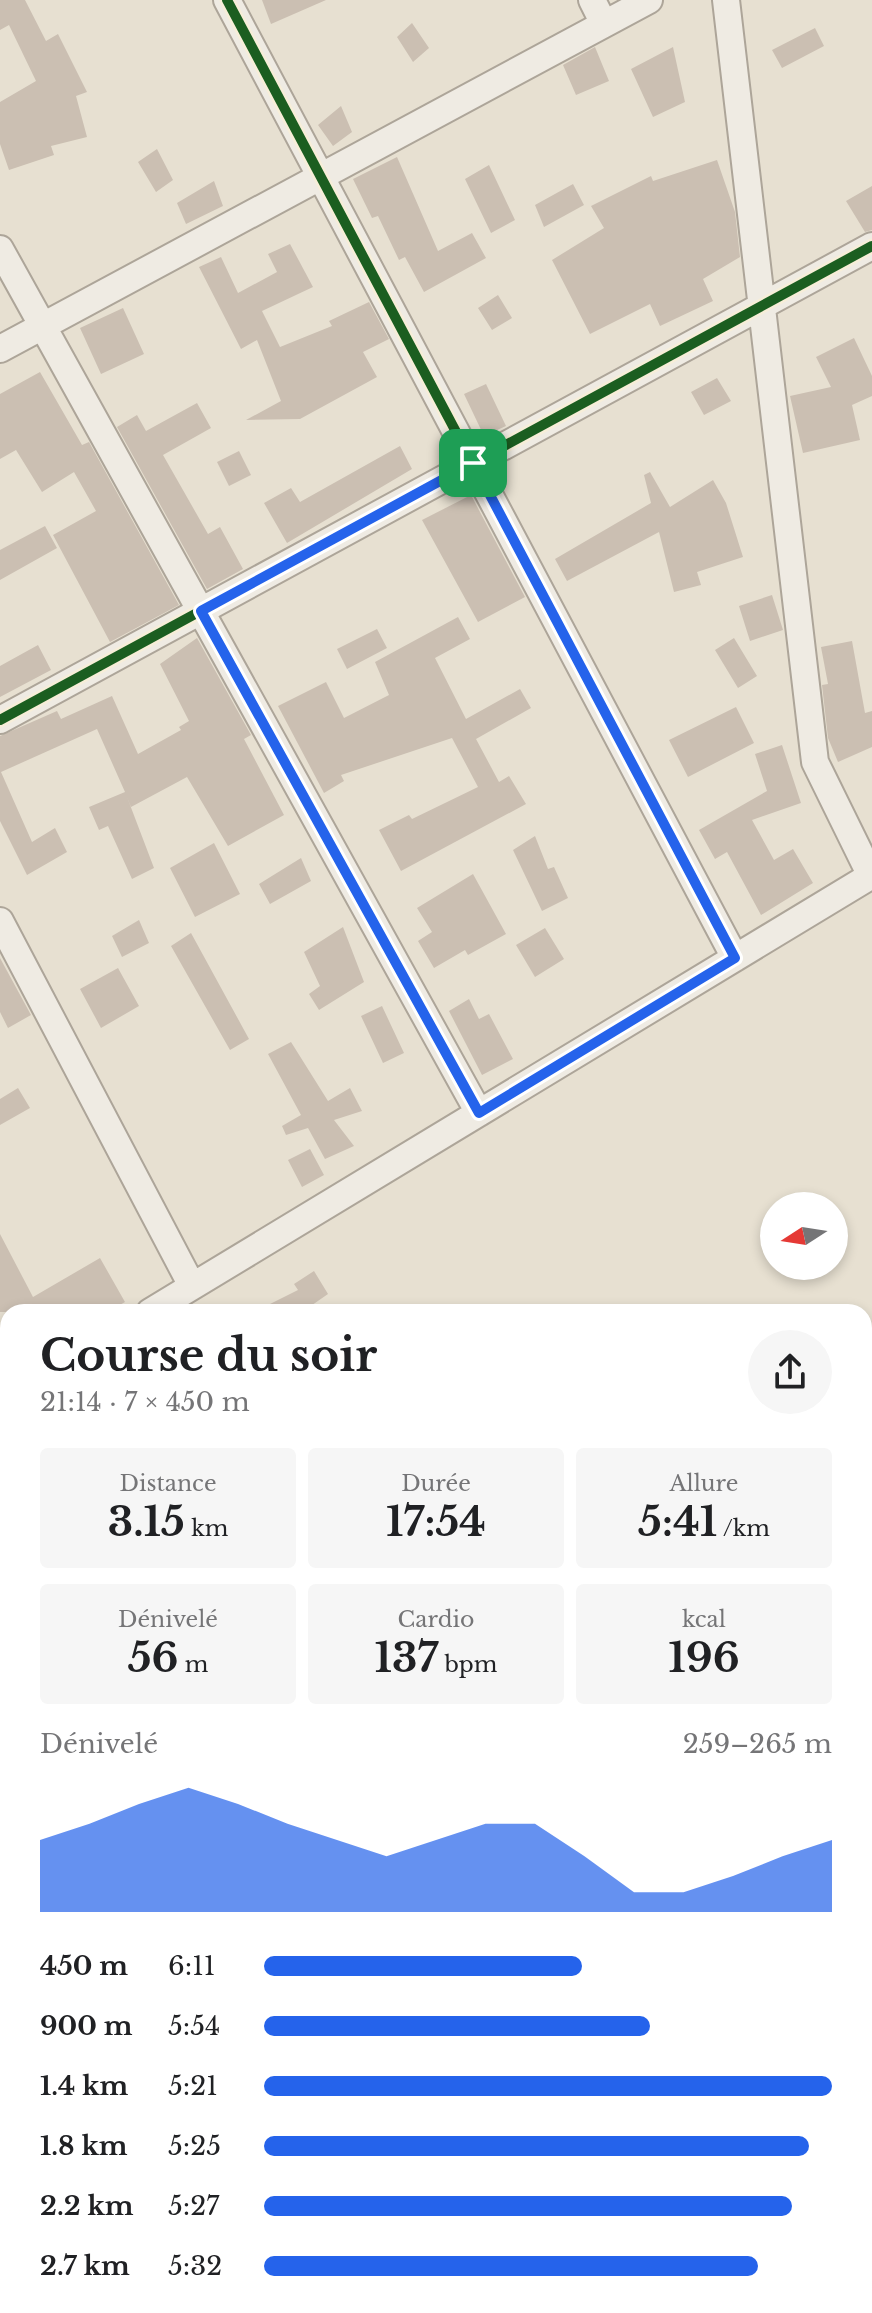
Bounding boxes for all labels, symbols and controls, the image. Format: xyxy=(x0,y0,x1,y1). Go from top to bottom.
pin xyxy=(439,429,507,497)
icon: arrive xyxy=(451,441,495,485)
north arrow xyxy=(760,1192,848,1280)
map controls xyxy=(760,1192,848,1280)
text: Course du soir xyxy=(40,1328,377,1383)
button: share xyxy=(748,1330,832,1414)
text: 21:14 · 7 × 450 m xyxy=(40,1386,250,1418)
text: Distance xyxy=(120,1470,217,1497)
text: Durée xyxy=(401,1470,471,1497)
text: Allure xyxy=(670,1470,738,1497)
text: 3.15 xyxy=(108,1497,185,1547)
text: 17:54 xyxy=(386,1497,486,1547)
text: 5:41 xyxy=(638,1497,717,1547)
text: km xyxy=(185,1515,228,1542)
text: /km xyxy=(717,1515,770,1542)
text: Dénivelé xyxy=(118,1606,218,1633)
text: Cardio xyxy=(398,1606,474,1633)
text: kcal xyxy=(682,1606,726,1633)
text: 56 xyxy=(128,1633,178,1683)
text: 137 xyxy=(375,1633,438,1683)
text: 196 xyxy=(668,1633,740,1683)
text: m xyxy=(178,1651,208,1678)
text: bpm xyxy=(438,1651,497,1678)
text: Dénivelé xyxy=(40,1728,158,1760)
text: 259–265 m xyxy=(683,1728,832,1760)
text: 450 m xyxy=(40,1950,128,1982)
text: 6:11 xyxy=(168,1950,215,1982)
text: 900 m xyxy=(40,2010,132,2042)
text: 5:54 xyxy=(168,2010,220,2042)
text: 1.4 km xyxy=(40,2070,128,2102)
text: 5:21 xyxy=(168,2070,218,2102)
text: 1.8 km xyxy=(40,2130,128,2162)
text: 5:25 xyxy=(168,2130,221,2162)
text: 2.2 km xyxy=(40,2190,134,2222)
text: 5:27 xyxy=(168,2190,219,2222)
text: 2.7 km xyxy=(40,2250,130,2282)
text: 5:32 xyxy=(168,2250,222,2282)

